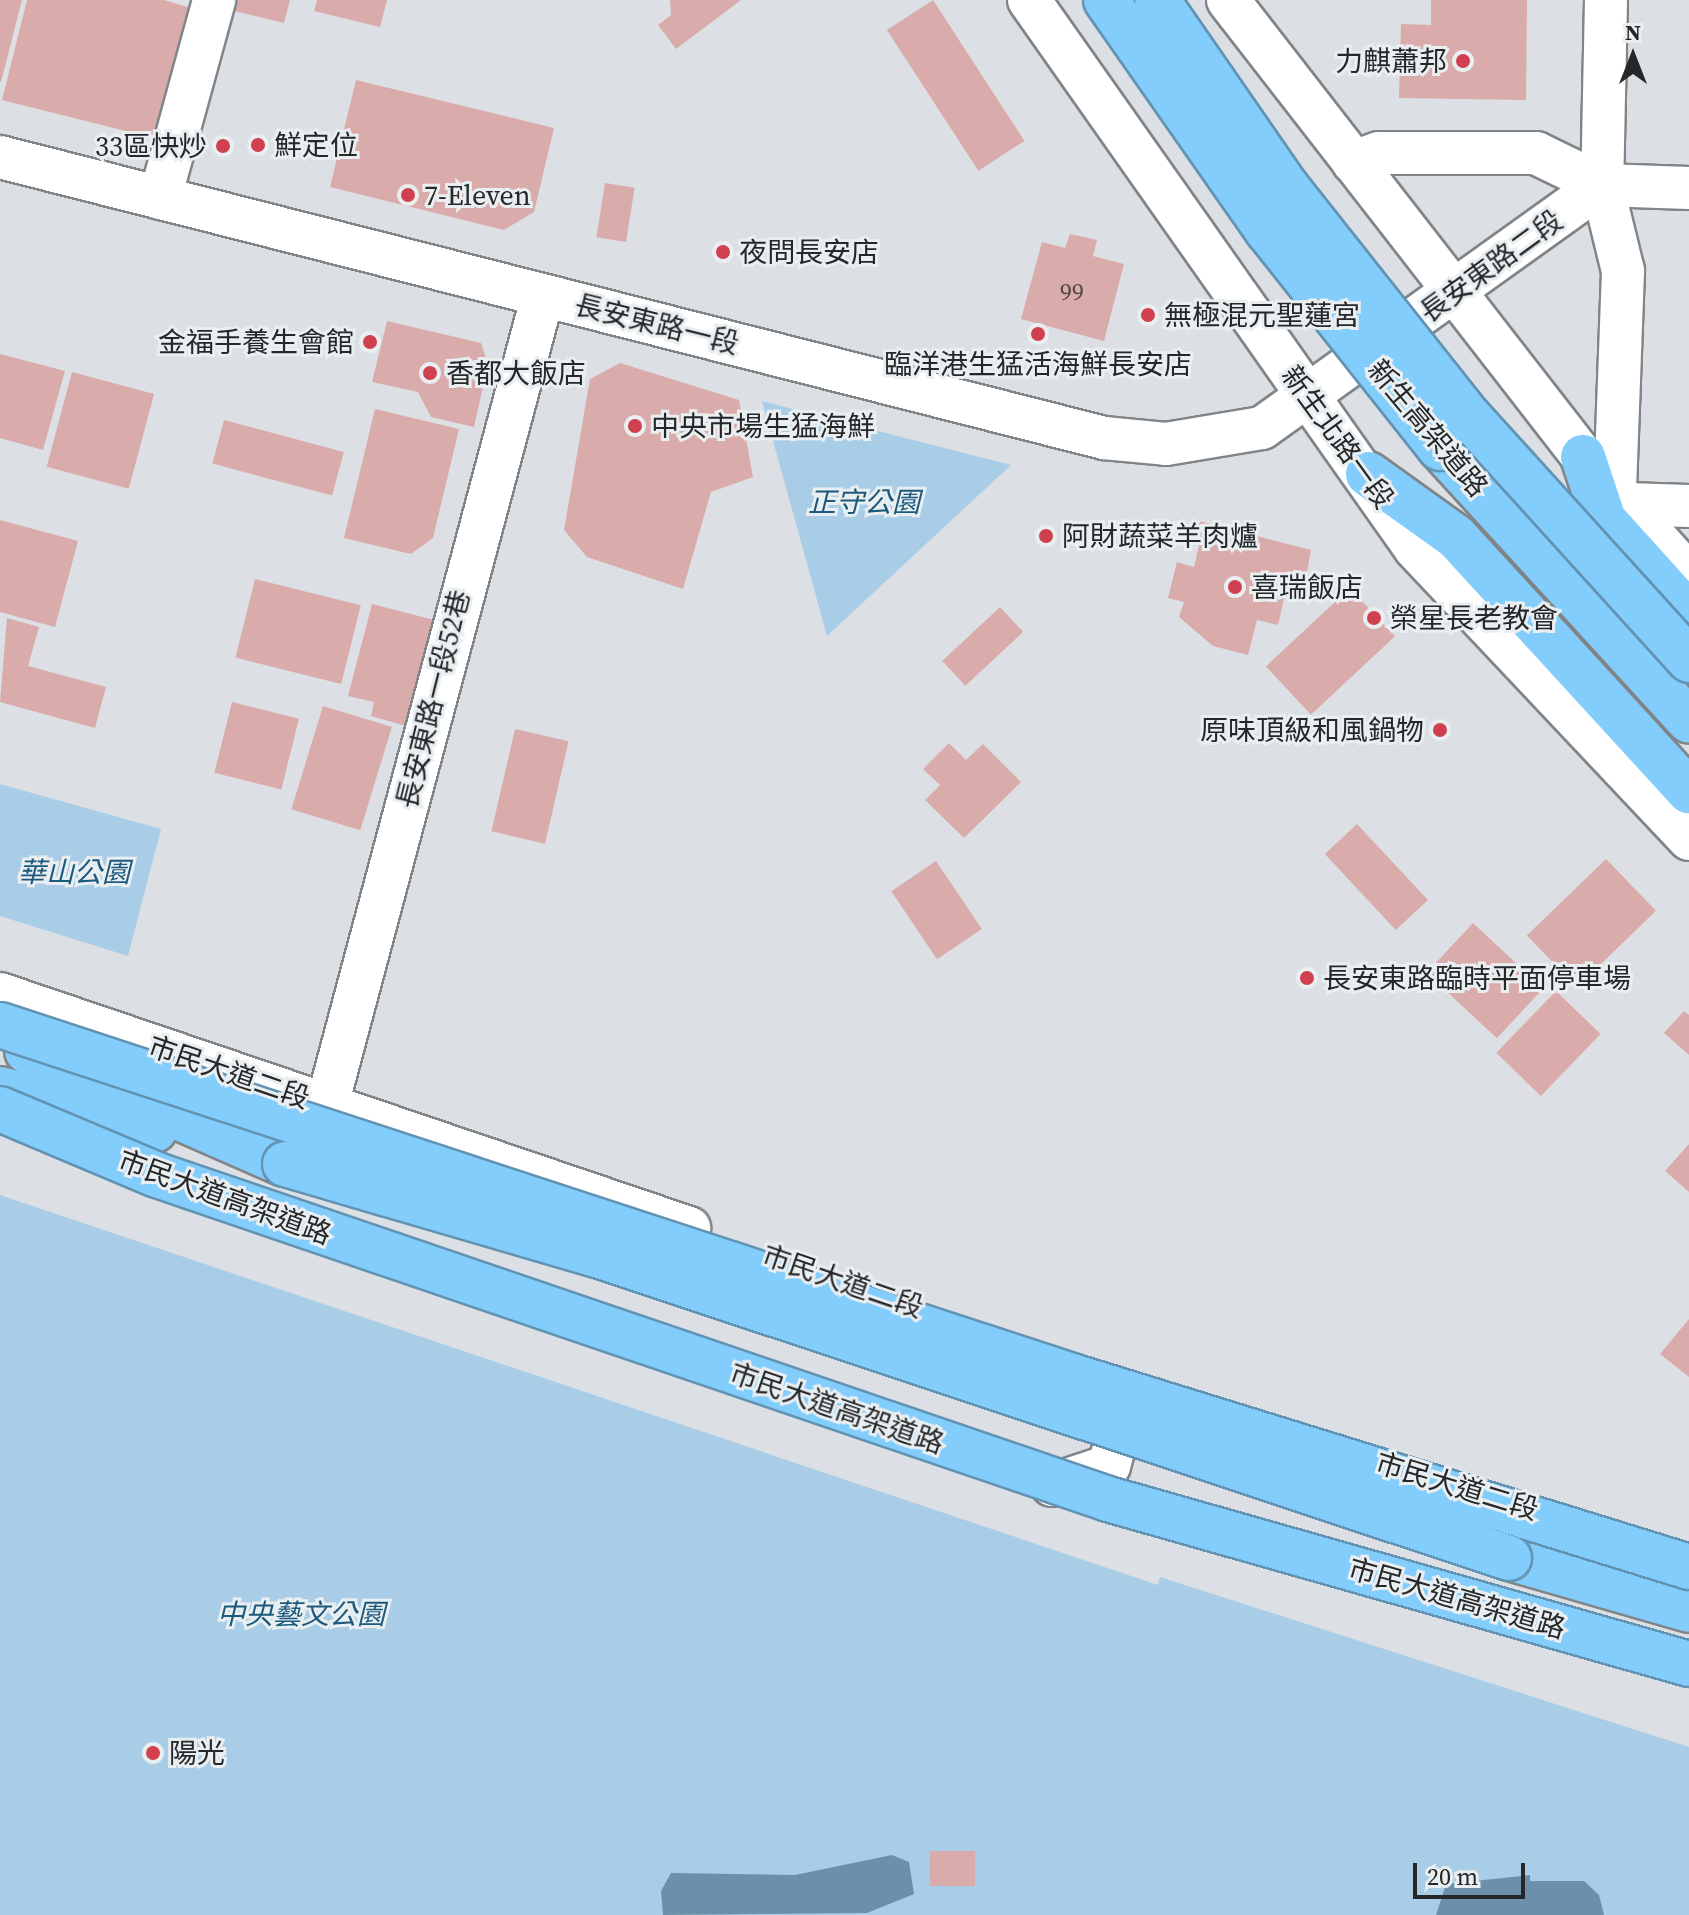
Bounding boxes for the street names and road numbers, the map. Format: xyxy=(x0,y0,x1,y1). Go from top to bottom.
street label: 長安東路二段 xyxy=(1413,203,1569,329)
street label: 長安東路一段 xyxy=(571,287,743,361)
street label: 新生高架道路 xyxy=(1361,353,1495,503)
street label: 新生北路一段 xyxy=(1275,359,1401,515)
street label: 長安東路一段52巷 xyxy=(390,586,476,812)
street label: 市民大道二段 xyxy=(144,1029,314,1115)
street label: 市民大道高架道路 xyxy=(114,1143,336,1251)
street label: 市民大道二段 xyxy=(758,1238,928,1324)
street label: 市民大道高架道路 xyxy=(726,1356,948,1460)
street label: 市民大道二段 xyxy=(1372,1445,1542,1527)
street label: 市民大道高架道路 xyxy=(1345,1551,1569,1645)

